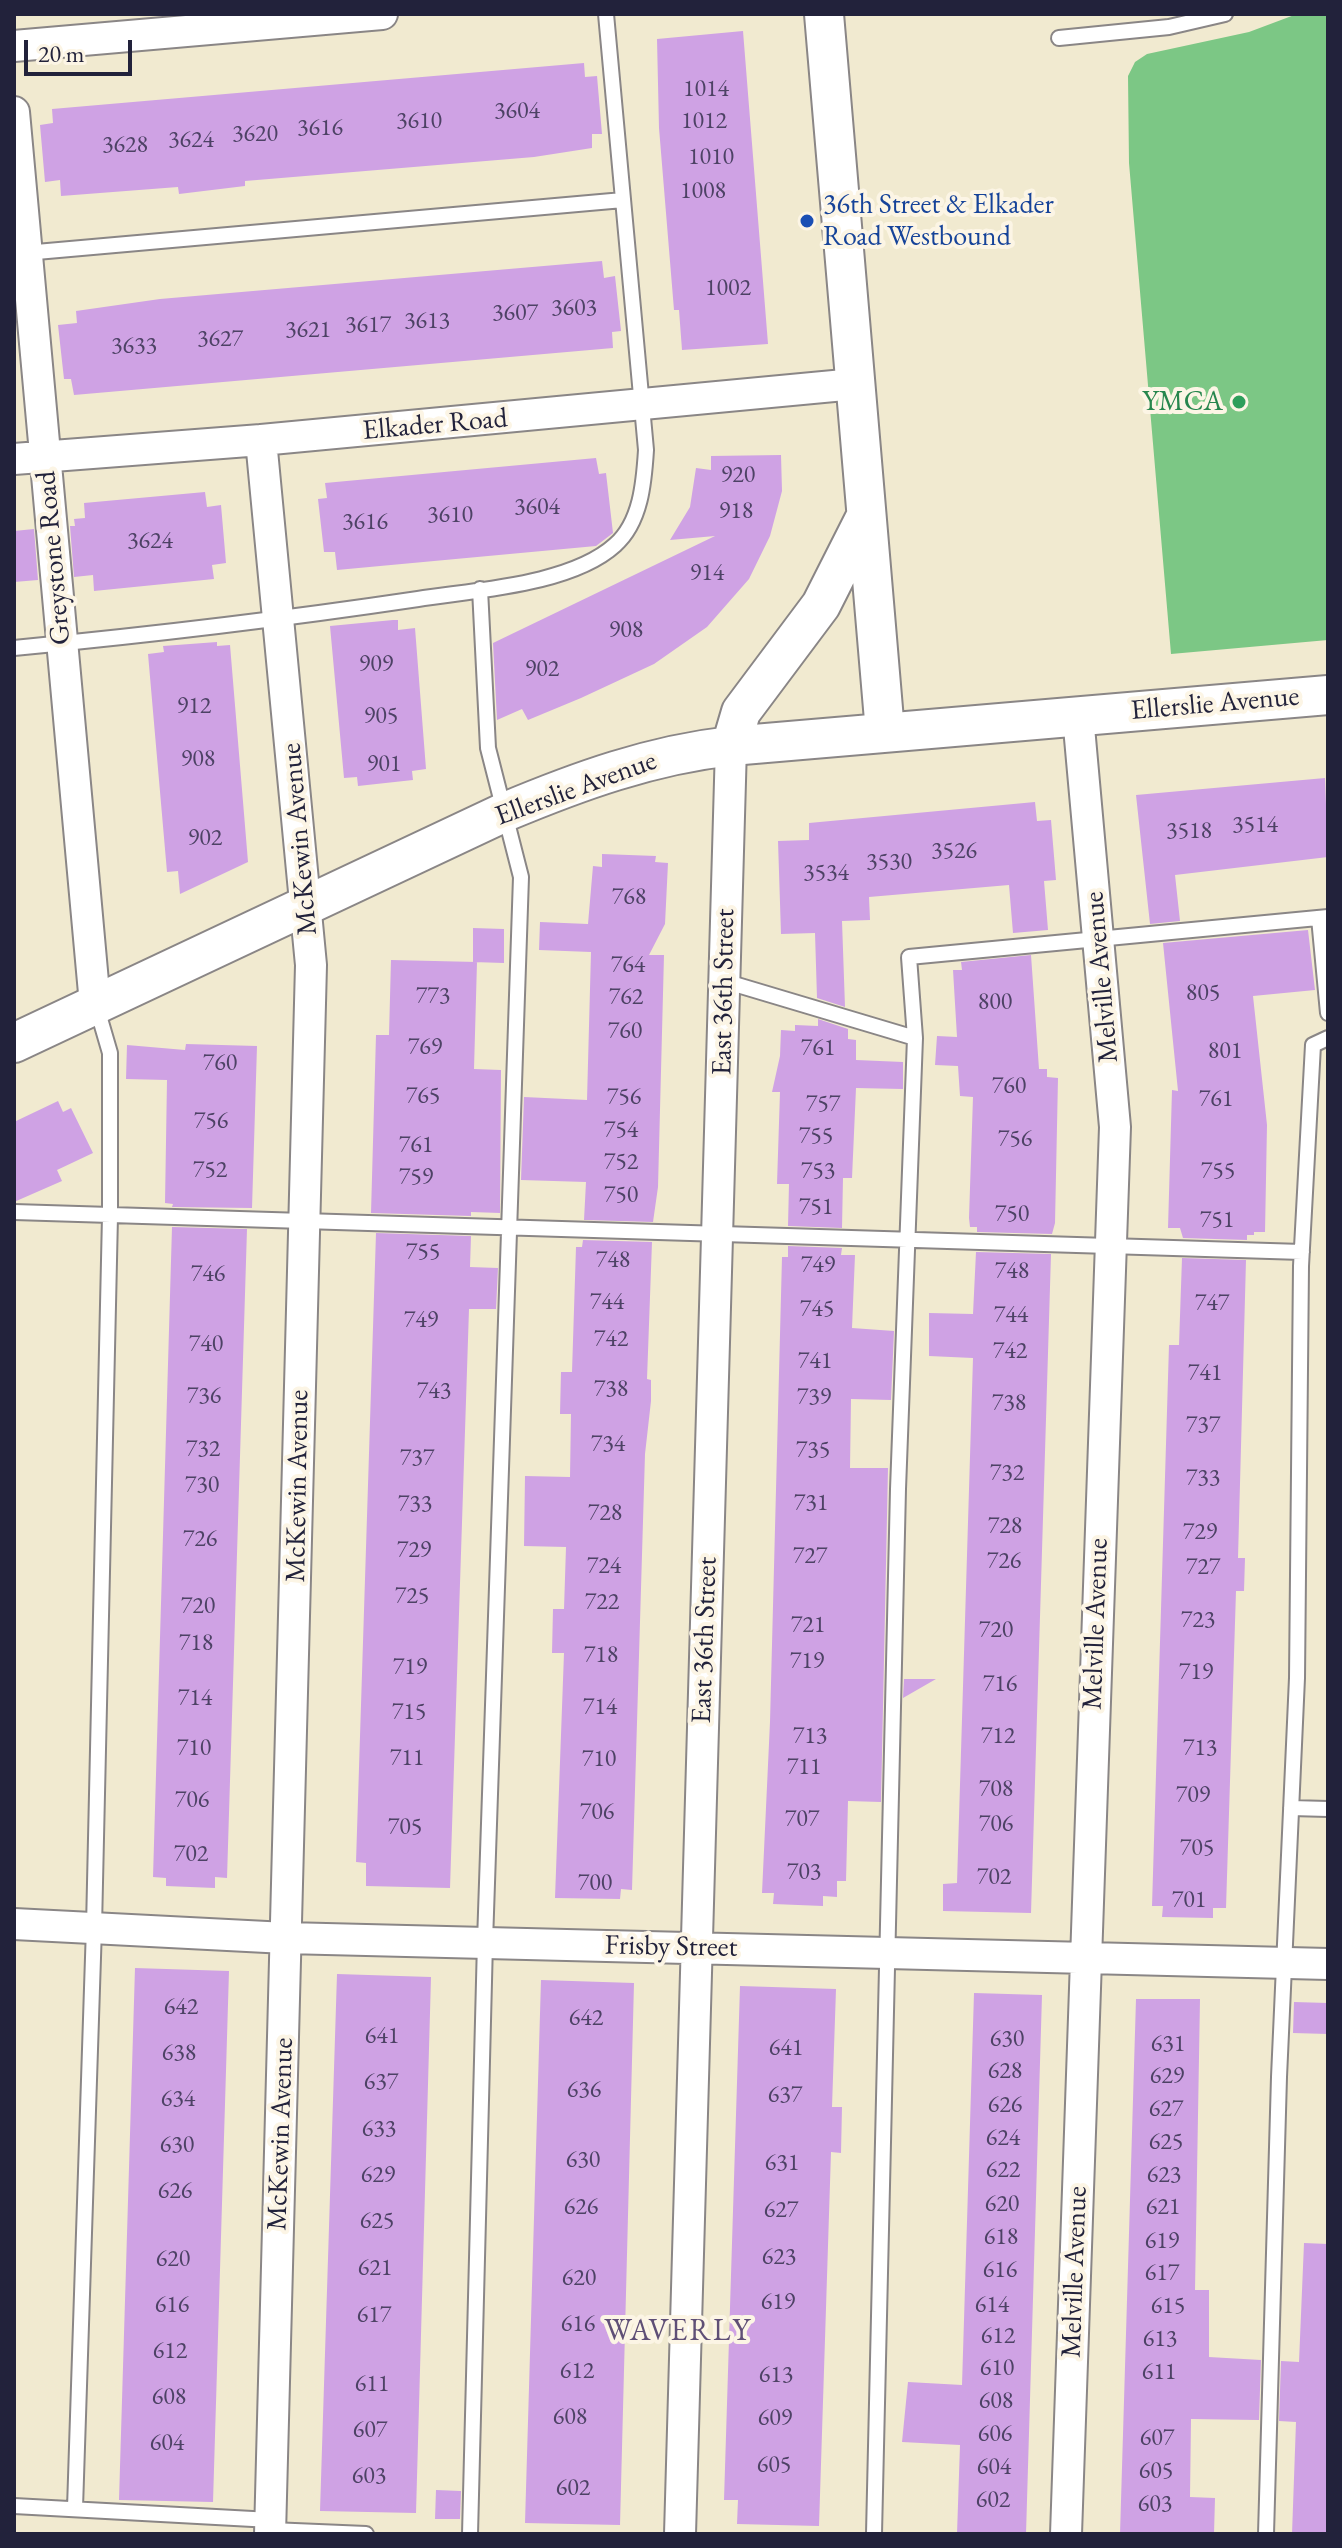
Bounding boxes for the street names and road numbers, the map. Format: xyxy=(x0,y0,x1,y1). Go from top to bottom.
street label: Elkader Road xyxy=(361,402,509,448)
street label: Greystone Road xyxy=(30,470,78,646)
street label: Ellerslie Avenue xyxy=(1129,680,1301,728)
street label: McKewin Avenue xyxy=(275,741,325,937)
street label: Ellerslie Avenue xyxy=(491,744,661,834)
street label: Melville Avenue xyxy=(1078,890,1126,1064)
street label: East 36th Street xyxy=(706,908,742,1076)
street label: McKewin Avenue xyxy=(280,1389,316,1583)
street label: Melville Avenue xyxy=(1076,1538,1116,1710)
street label: East 36th Street xyxy=(685,1556,725,1724)
street label: Frisby Street xyxy=(604,1929,738,1965)
street label: McKewin Avenue xyxy=(261,2037,301,2231)
street label: Melville Avenue xyxy=(1055,2186,1095,2358)

